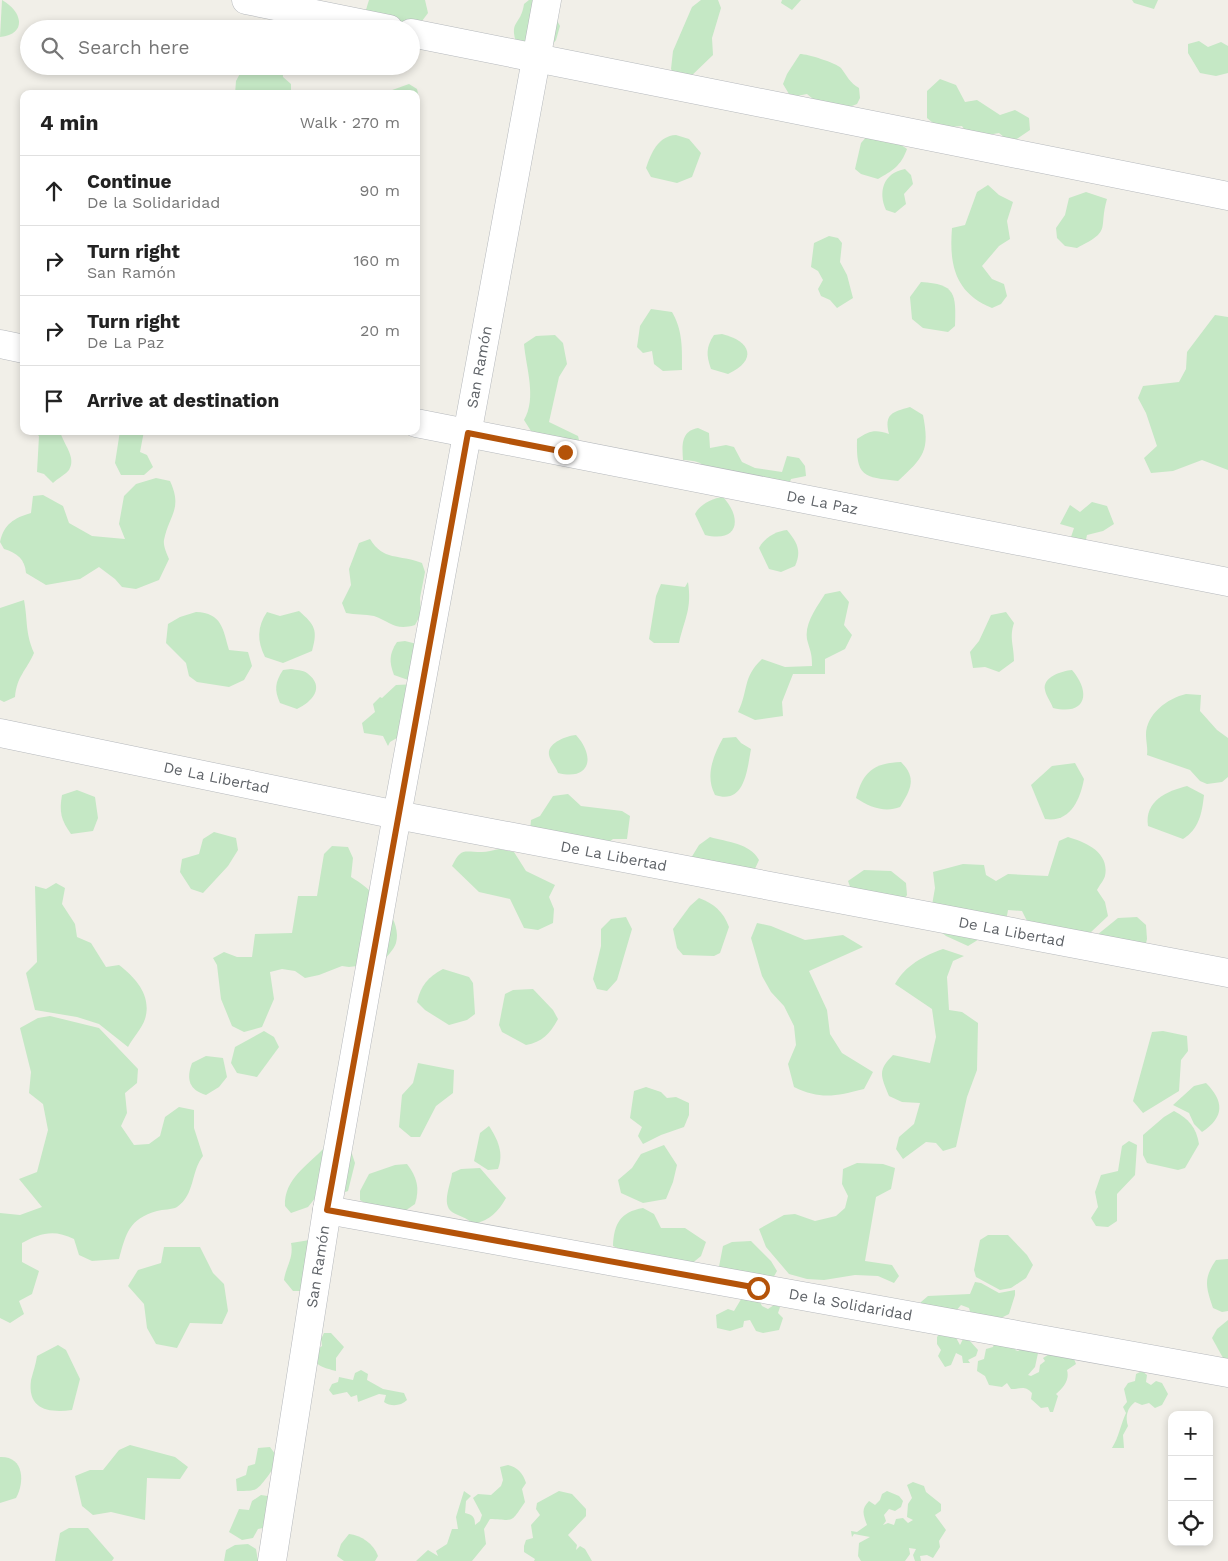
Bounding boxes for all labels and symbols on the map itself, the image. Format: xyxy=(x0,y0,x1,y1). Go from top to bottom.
street label: San Ramón xyxy=(463,324,496,410)
route end xyxy=(554,441,577,464)
street label: De La Paz xyxy=(785,487,860,518)
street label: De La Libertad xyxy=(162,758,271,797)
street label: De La Libertad xyxy=(559,837,668,875)
street label: De La Libertad xyxy=(957,913,1066,951)
street label: San Ramón xyxy=(303,1224,333,1309)
route start xyxy=(747,1277,770,1300)
street label: De la Solidaridad xyxy=(787,1285,914,1325)

